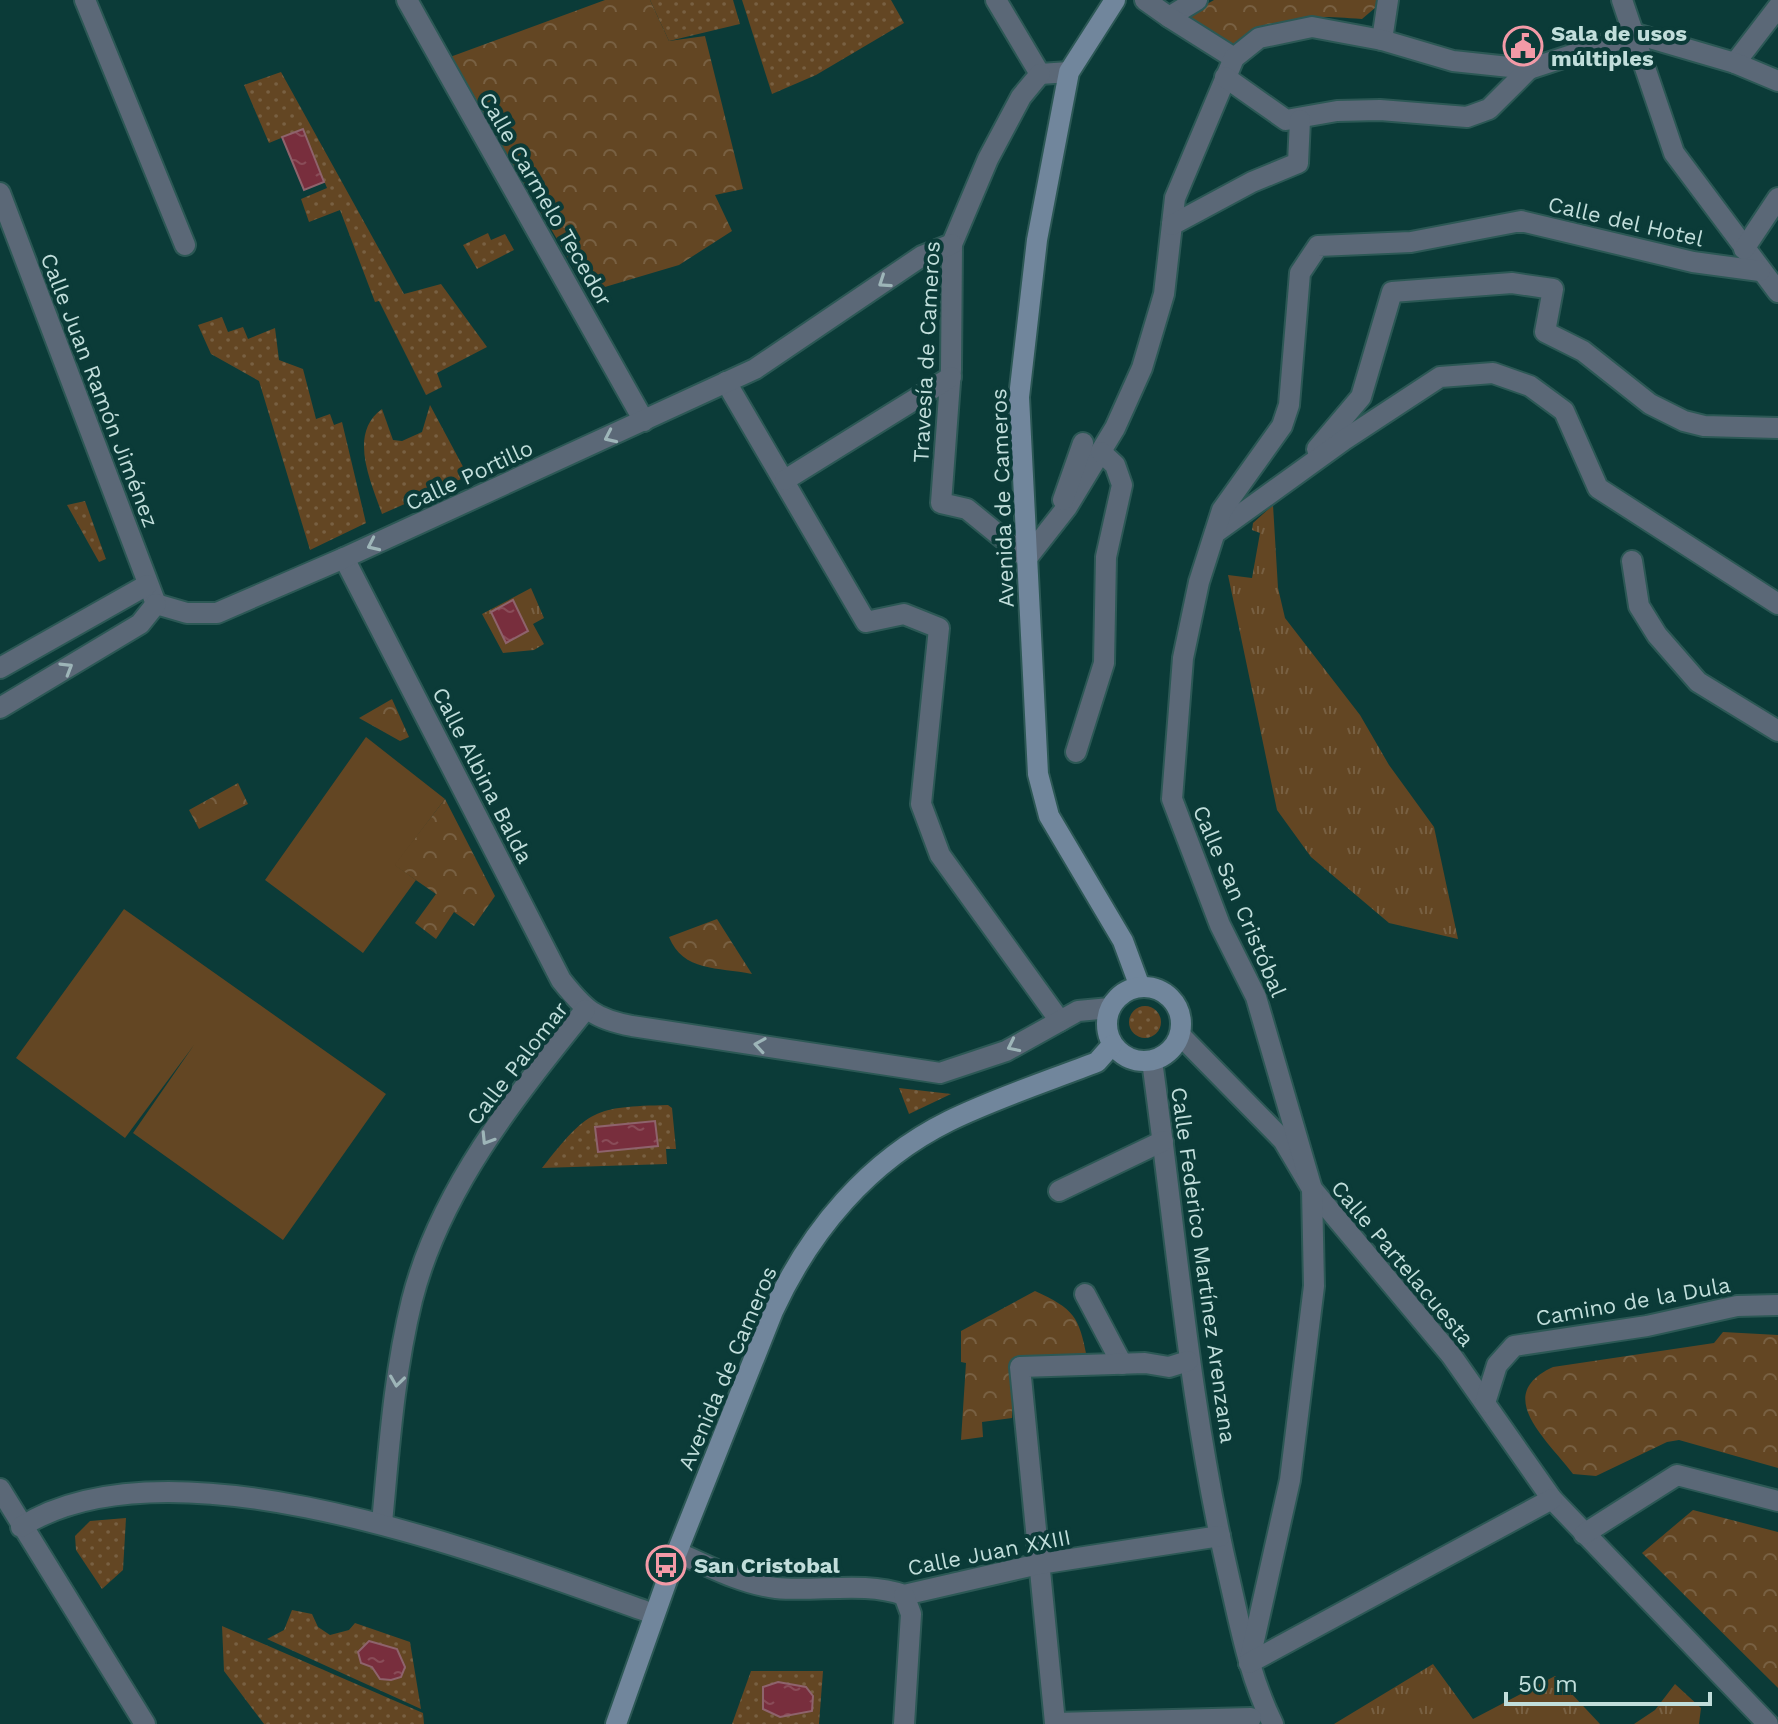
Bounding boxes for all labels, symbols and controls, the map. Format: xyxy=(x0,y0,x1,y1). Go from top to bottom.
place label: Sala de usos múltiples xyxy=(1551,21,1687,71)
public building icon: Sala de usos múltiples xyxy=(1502,25,1544,67)
street label: Calle Carmelo Tecedor xyxy=(474,88,617,311)
street label: Calle del Hotel xyxy=(1546,191,1706,252)
street label: Travesía de Cameros xyxy=(908,240,945,464)
street label: Calle Juan Ramón Jiménez xyxy=(36,249,163,531)
one-way arrow xyxy=(879,272,893,287)
street label: Avenida de Cameros xyxy=(986,388,1019,608)
one-way arrow xyxy=(603,427,618,443)
street label: Calle Portillo xyxy=(402,435,537,516)
one-way arrow xyxy=(367,535,381,551)
one-way arrow xyxy=(58,662,73,678)
street label: Calle Albina Balda xyxy=(427,683,538,867)
street label: Calle San Cristóbal xyxy=(1188,802,1291,1001)
street label: Calle Palomar xyxy=(462,997,573,1130)
one-way arrow xyxy=(753,1037,767,1054)
one-way arrow xyxy=(1006,1037,1021,1052)
street label: Calle Federico Martínez Arenzana xyxy=(1166,1085,1241,1445)
one-way arrow xyxy=(481,1130,496,1145)
street label: Calle Partelacuesta xyxy=(1326,1175,1479,1351)
street label: Avenida de Cameros xyxy=(673,1262,782,1474)
street label: Camino de la Dula xyxy=(1534,1272,1732,1331)
one-way arrow xyxy=(389,1374,406,1387)
street label: Calle Juan XXIII xyxy=(905,1524,1073,1581)
bus stop icon: San Cristobal xyxy=(645,1544,687,1586)
place label: San Cristobal xyxy=(694,1553,841,1578)
scale bar xyxy=(1506,1656,1710,1706)
text: 50 m xyxy=(1518,1670,1578,1698)

